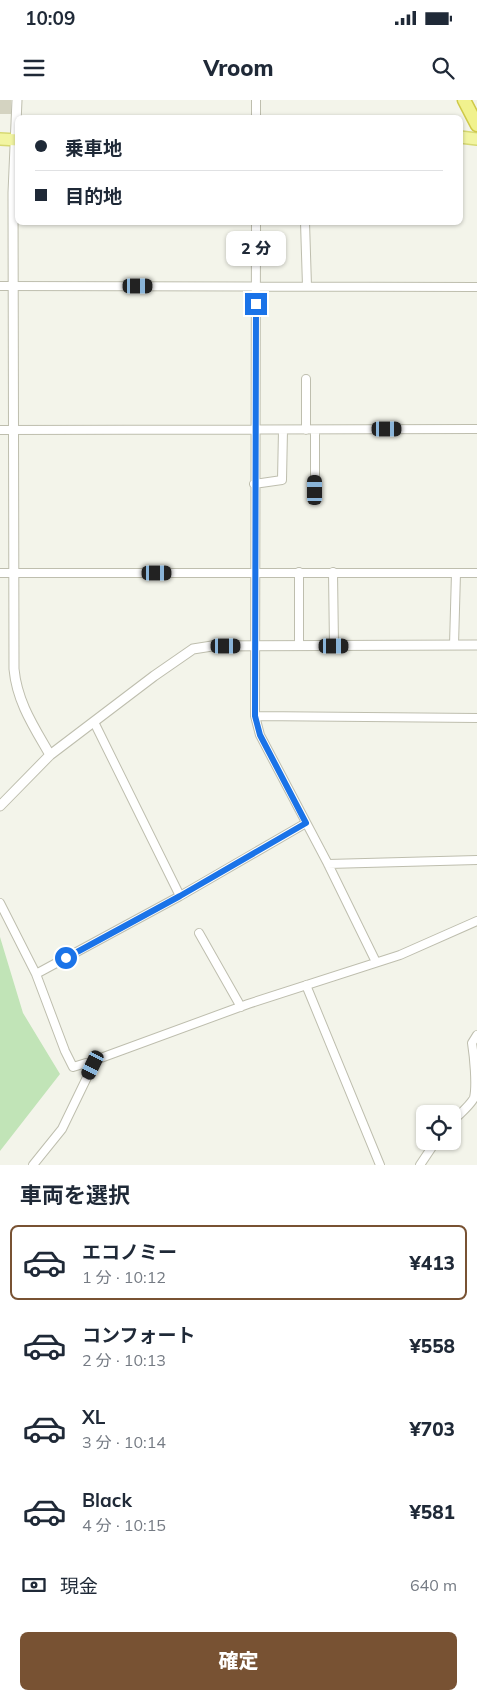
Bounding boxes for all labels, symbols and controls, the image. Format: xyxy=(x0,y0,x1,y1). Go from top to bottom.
text: 10:09 xyxy=(25,6,75,30)
icon: menu xyxy=(20,54,48,82)
text: Vroom xyxy=(203,54,274,82)
icon: search xyxy=(429,54,457,82)
text: 乗車地 xyxy=(65,136,122,160)
text: 目的地 xyxy=(65,184,122,208)
callout: 2 分 xyxy=(226,232,286,266)
text: 2 分 xyxy=(241,238,271,258)
car xyxy=(123,279,153,294)
route end xyxy=(245,293,267,315)
car xyxy=(372,422,402,437)
car xyxy=(307,475,322,505)
car xyxy=(142,566,172,581)
car xyxy=(211,639,241,654)
car xyxy=(319,639,349,654)
route start xyxy=(55,947,77,969)
car xyxy=(79,1048,106,1082)
map controls xyxy=(416,1105,461,1150)
button: locate xyxy=(416,1105,461,1150)
text: 車両を選択 xyxy=(20,1181,130,1209)
icon: car xyxy=(22,1240,67,1285)
text: エコノミー xyxy=(82,1240,177,1264)
text: ¥413 xyxy=(409,1251,455,1275)
text: 1 分 · 10:12 xyxy=(82,1267,166,1287)
icon: car xyxy=(22,1323,67,1368)
text: コンフォート xyxy=(82,1323,195,1347)
text: ¥558 xyxy=(409,1334,455,1358)
text: 2 分 · 10:13 xyxy=(82,1350,166,1370)
text: XL xyxy=(82,1405,105,1429)
icon: car xyxy=(22,1406,67,1451)
text: ¥703 xyxy=(409,1417,455,1441)
text: 3 分 · 10:14 xyxy=(82,1432,166,1452)
text: Black xyxy=(82,1488,132,1512)
icon: car xyxy=(22,1489,67,1534)
text: ¥581 xyxy=(409,1500,455,1524)
text: 4 分 · 10:15 xyxy=(82,1515,166,1535)
icon: cash xyxy=(20,1571,48,1599)
text: 現金 xyxy=(60,1574,98,1598)
text: 640 m xyxy=(410,1575,457,1595)
button: 確定 xyxy=(20,1632,457,1690)

